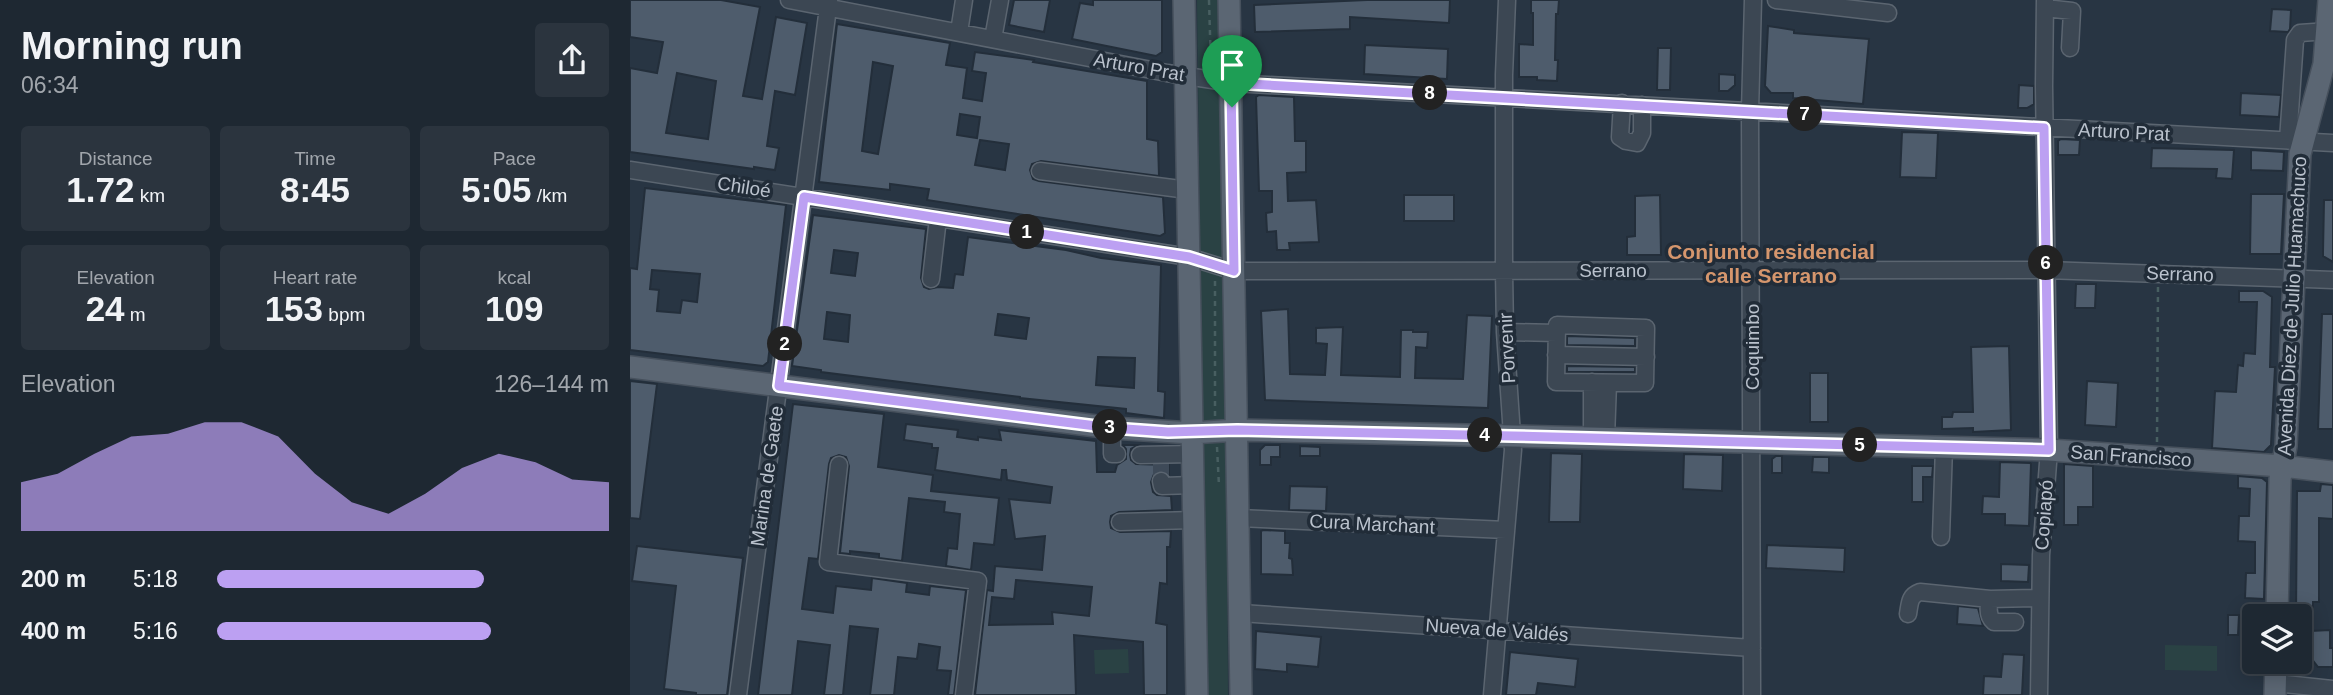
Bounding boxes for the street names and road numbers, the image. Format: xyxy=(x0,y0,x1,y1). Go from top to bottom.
street label: Arturo Prat xyxy=(1092,49,1187,85)
street label: Arturo Prat xyxy=(2078,119,2171,145)
street label: Avenida Diez de Julio Huamachuco xyxy=(2274,156,2310,456)
street label: Chiloé xyxy=(716,172,772,202)
street label: Serrano xyxy=(1579,260,1647,281)
street label: Serrano xyxy=(2146,262,2214,286)
street label: Coquimbo xyxy=(1742,304,1763,390)
street label: Porvenir xyxy=(1495,311,1519,384)
street label: Marina de Gaete xyxy=(747,404,787,548)
street label: San Francisco xyxy=(2070,441,2192,471)
street label: Copiapó xyxy=(2031,479,2057,551)
street label: Cura Marchant xyxy=(1309,510,1436,538)
street label: Nueva de Valdés xyxy=(1425,615,1569,645)

